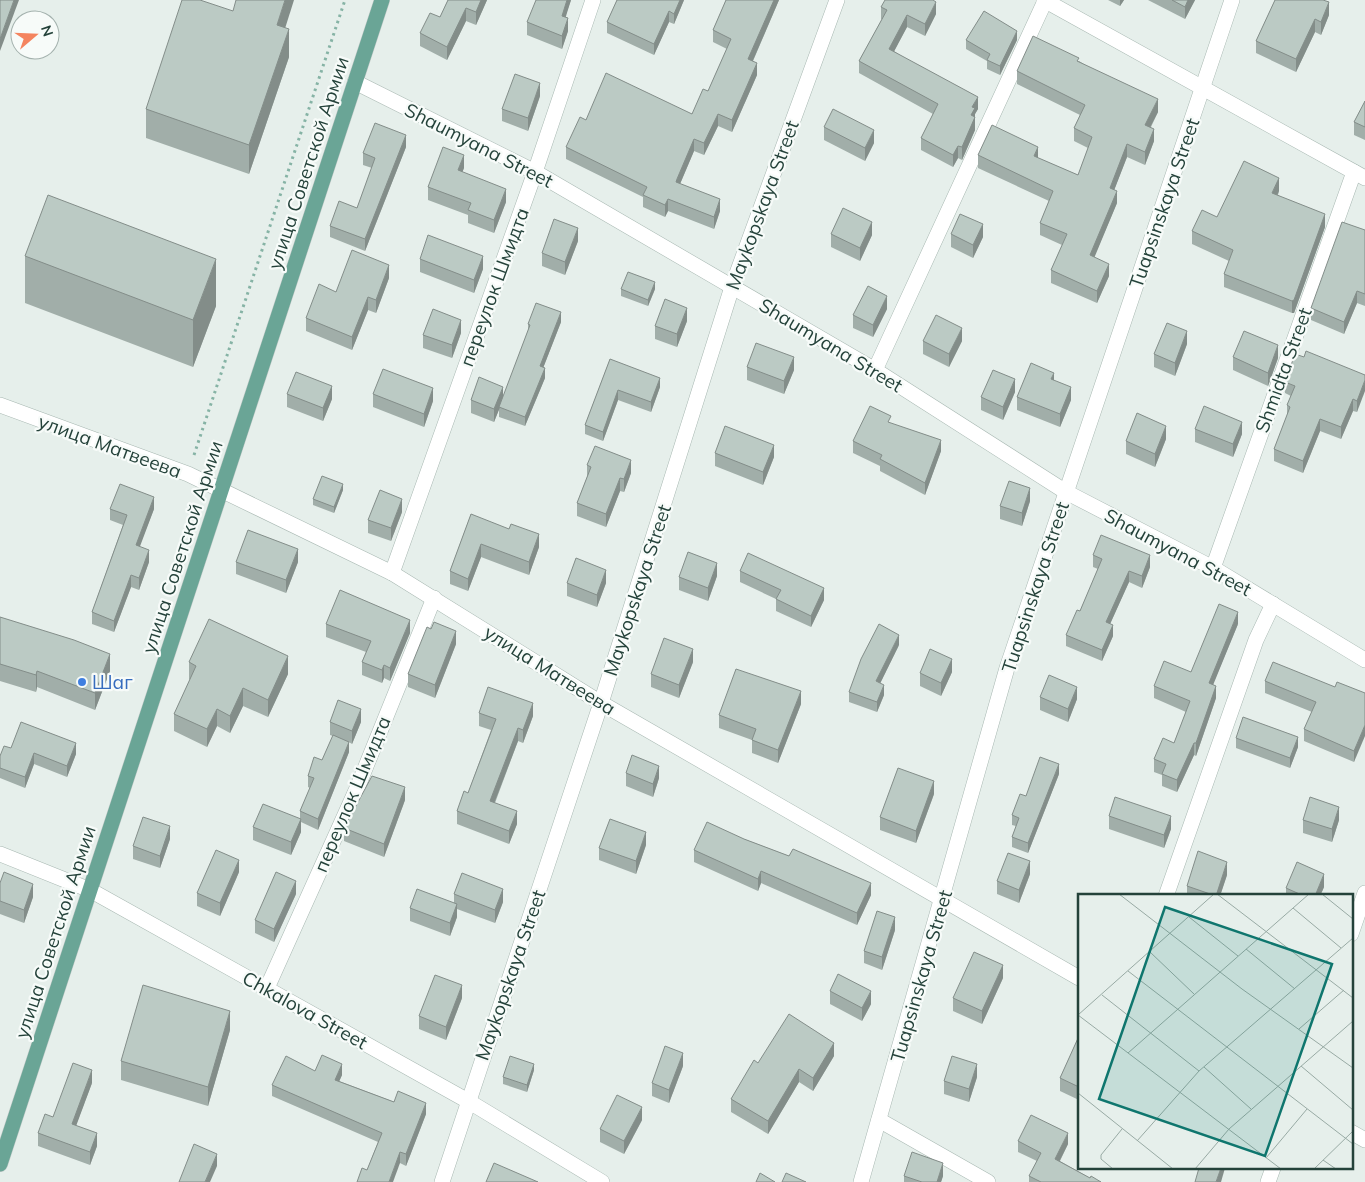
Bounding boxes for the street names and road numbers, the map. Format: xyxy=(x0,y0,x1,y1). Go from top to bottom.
street label: улица Советской Армии xyxy=(262,54,354,272)
street label: Shaumyana Street xyxy=(401,97,557,193)
street label: Tuapsinskaya Street xyxy=(1124,115,1204,291)
street label: Maykopskaya Street xyxy=(720,117,804,293)
street label: переулок Шмидта xyxy=(454,204,534,370)
street label: Shaumyana Street xyxy=(755,293,907,398)
street label: Shmidta Street xyxy=(1249,304,1317,436)
street label: улица Матвеева xyxy=(35,409,185,483)
street label: улица Советской Армии xyxy=(136,438,228,656)
street label: Tuapsinskaya Street xyxy=(996,498,1074,675)
street label: Maykopskaya Street xyxy=(598,501,676,679)
street label: Shaumyana Street xyxy=(1100,503,1256,601)
street label: улица Матвеева xyxy=(480,620,620,720)
street label: переулок Шмидта xyxy=(308,712,396,876)
street label: улица Советской Армии xyxy=(9,823,101,1041)
street label: Maykopskaya Street xyxy=(470,886,551,1063)
street label: Tuapsinskaya Street xyxy=(885,887,957,1065)
street label: Chkalova Street xyxy=(238,966,372,1054)

